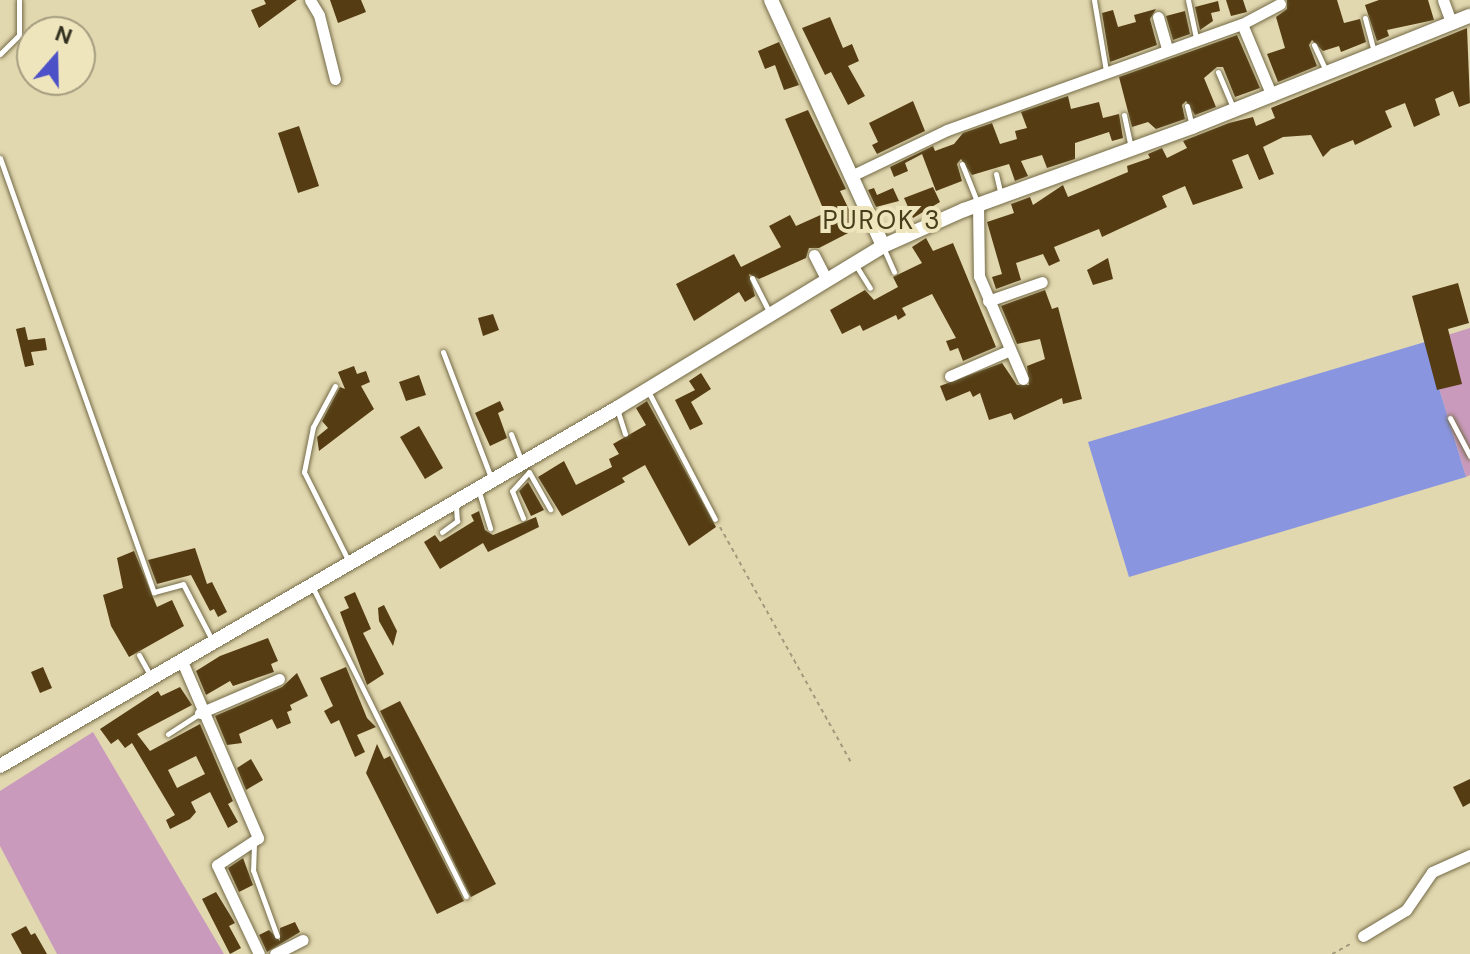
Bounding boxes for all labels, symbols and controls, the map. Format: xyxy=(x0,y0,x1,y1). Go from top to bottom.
north arrow xyxy=(16,16,96,96)
text: N xyxy=(51,18,76,51)
district label: PUROK 3 xyxy=(822,205,942,237)

